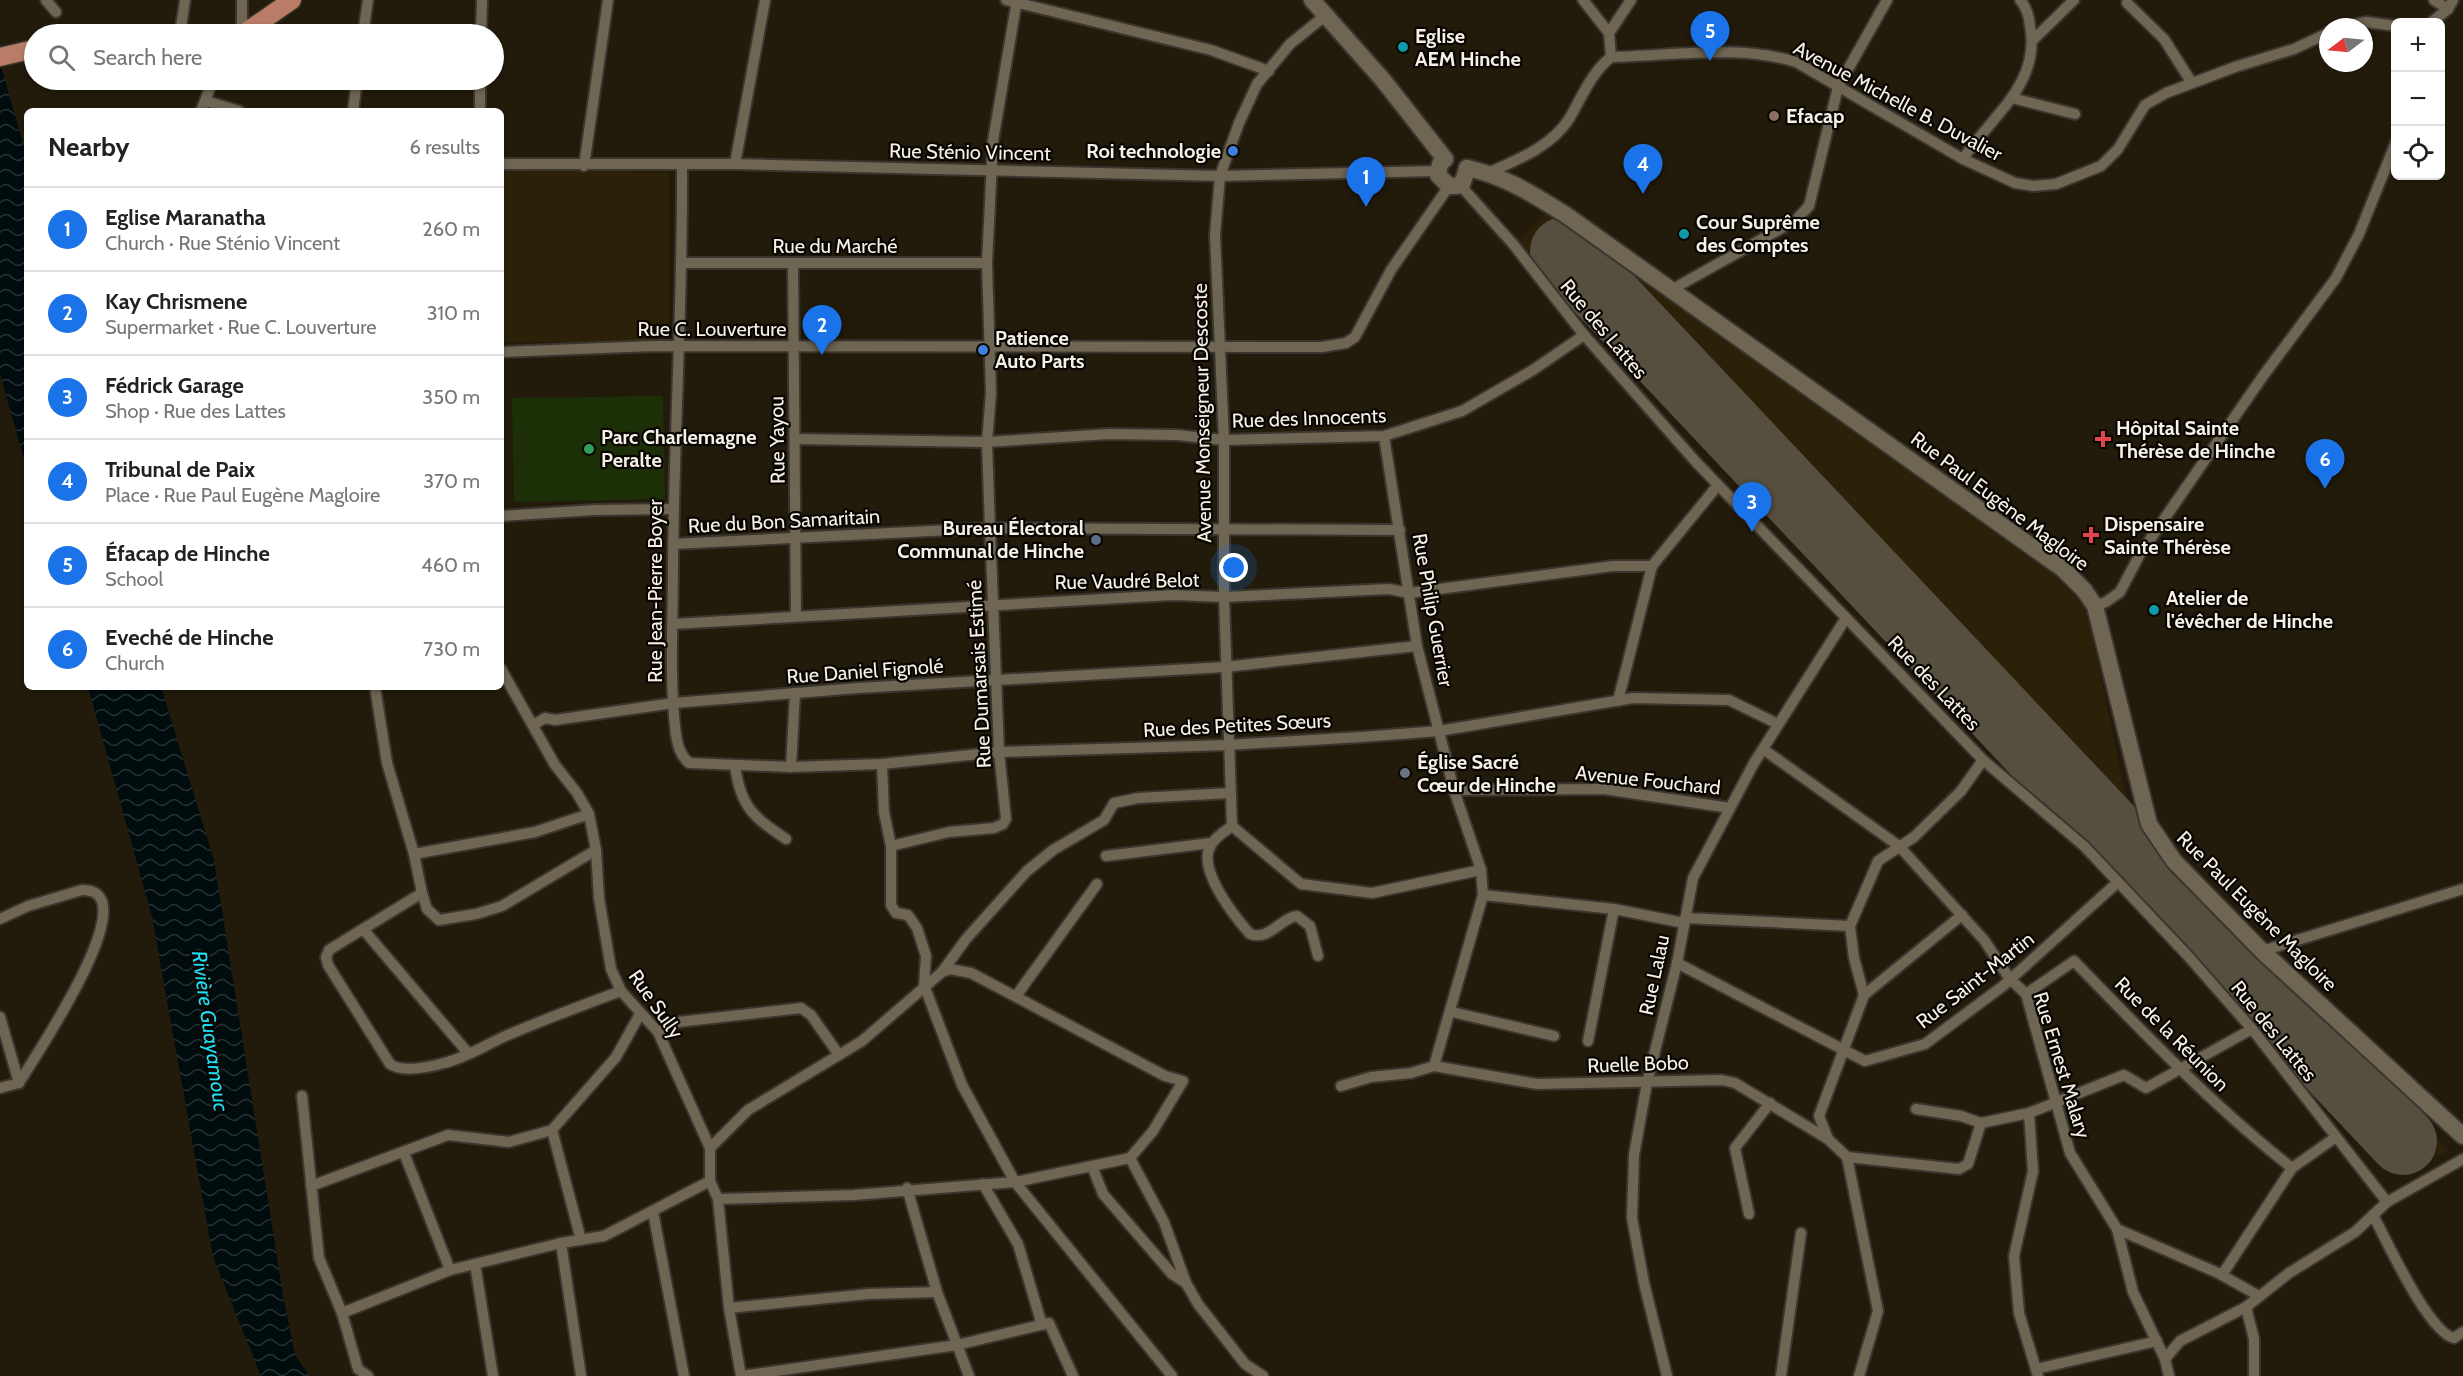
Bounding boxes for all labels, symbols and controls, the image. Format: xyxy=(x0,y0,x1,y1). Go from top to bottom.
pin: 5 xyxy=(1690,11,1730,61)
north arrow xyxy=(2319,18,2373,72)
map controls xyxy=(2391,18,2445,180)
button: + xyxy=(2391,18,2445,72)
search box xyxy=(24,24,504,90)
place label: Eglise AEM Hinche xyxy=(1415,24,1521,71)
street label: Avenue Michelle B. Duvalier xyxy=(1790,36,2007,167)
marker: Eglise AEM Hinche xyxy=(1396,40,1410,54)
icon: search xyxy=(45,41,78,74)
text: Search here xyxy=(93,44,202,71)
button: − xyxy=(2391,72,2445,126)
place label: Efacap xyxy=(1786,104,1844,128)
marker: Efacap xyxy=(1767,109,1781,123)
button: locate xyxy=(2391,126,2445,180)
text: Nearby xyxy=(48,131,129,163)
text: 6 results xyxy=(409,135,480,159)
street label: Rue Sténio Vincent xyxy=(889,139,1051,165)
place label: Roi technologie xyxy=(1086,139,1221,163)
marker: Roi technologie xyxy=(1226,144,1240,158)
pin: 4 xyxy=(1624,144,1662,194)
pin: 1 xyxy=(1346,158,1386,207)
text: Eglise Maranatha xyxy=(105,204,266,231)
place label: Cour Suprême des Comptes xyxy=(1696,210,1820,257)
text: 1 xyxy=(64,217,71,241)
text: 260 m xyxy=(422,217,480,241)
marker: Cour Suprême des Comptes xyxy=(1677,227,1691,241)
text: Church · Rue Sténio Vincent xyxy=(105,231,340,255)
street label: Rue du Marché xyxy=(772,234,898,258)
street label: Rue des Lattes xyxy=(1555,274,1653,384)
street label: Avenue Monseigneur Descoste xyxy=(1188,283,1216,543)
text: Kay Chrismene xyxy=(105,288,247,315)
text: 2 xyxy=(62,301,73,325)
text: 310 m xyxy=(427,301,480,325)
pin: 2 xyxy=(802,306,842,355)
text: Supermarket · Rue C. Louverture xyxy=(105,315,377,339)
street label: Rue C. Louverture xyxy=(637,317,787,341)
place label: Patience Auto Parts xyxy=(995,326,1085,373)
marker: Patience Auto Parts xyxy=(976,343,990,357)
text: Fédrick Garage xyxy=(105,372,244,399)
text: 3 xyxy=(62,385,73,409)
text: 350 m xyxy=(422,385,480,409)
street label: Rue Yayou xyxy=(764,396,790,484)
text: Shop · Rue des Lattes xyxy=(105,399,286,423)
street label: Rue des Innocents xyxy=(1231,403,1387,433)
place label: Hôpital Sainte Thérèse de Hinche xyxy=(2116,416,2275,463)
place label: Parc Charlemagne Peralte xyxy=(601,425,757,472)
street label: Rue Paul Eugène Magloire xyxy=(1906,426,2094,576)
marker: Hôpital Sainte Thérèse de Hinche xyxy=(2094,430,2112,448)
pin: 6 xyxy=(2306,440,2344,489)
marker: Parc Charlemagne Peralte xyxy=(582,442,596,456)
text: Tribunal de Paix xyxy=(105,456,255,483)
text: 4 xyxy=(61,469,74,493)
text: 370 m xyxy=(423,469,480,493)
pin: 3 xyxy=(1732,482,1772,532)
text: Place · Rue Paul Eugène Magloire xyxy=(105,483,380,507)
street label: Rue Jean-Pierre Boyer xyxy=(643,499,667,683)
street label: Rue du Bon Samaritain xyxy=(687,504,881,538)
place label: Dispensaire Sainte Thérèse xyxy=(2104,512,2231,559)
place label: Bureau Électoral Communal de Hinche xyxy=(897,516,1084,563)
marker: Dispensaire Sainte Thérèse xyxy=(2082,526,2100,544)
street label: Rue Philip Guerrier xyxy=(1408,531,1458,689)
marker: Bureau Électoral Communal de Hinche xyxy=(1089,533,1103,547)
text: Éfacap de Hinche xyxy=(105,540,270,567)
text: 5 xyxy=(62,553,73,577)
text: 460 m xyxy=(421,553,480,577)
your location xyxy=(1219,553,1248,582)
text: School xyxy=(105,567,163,591)
street label: Rue Vaudré Belot xyxy=(1054,568,1200,594)
street label: Rue Dumarsais Estimé xyxy=(962,579,996,769)
place label: Atelier de l'évêcher de Hinche xyxy=(2166,586,2333,633)
marker: Atelier de l'évêcher de Hinche xyxy=(2147,603,2161,617)
text: Eveché de Hinche xyxy=(105,624,274,651)
street label: Rue des Lattes xyxy=(1883,631,1985,735)
text: 6 xyxy=(62,637,73,661)
text: 730 m xyxy=(423,637,480,661)
text: Church xyxy=(105,651,165,675)
street label: Rue Daniel Fignolé xyxy=(786,654,944,688)
street label: Rue des Petites Sœurs xyxy=(1142,708,1332,742)
place label: Église Sacré Cœur de Hinche xyxy=(1417,750,1556,797)
street label: Avenue Fouchard xyxy=(1574,760,1722,800)
marker: Église Sacré Cœur de Hinche xyxy=(1398,766,1412,780)
street label: Rue Paul Eugène Magloire xyxy=(2172,826,2342,996)
street label: Rue Saint-Martin xyxy=(1911,927,2039,1033)
street label: Rue Lalau xyxy=(1634,933,1674,1017)
water label: Rivière Guayamouc xyxy=(187,949,234,1113)
street label: Rue Sully xyxy=(624,965,688,1043)
street label: Rue de la Réunion xyxy=(2110,972,2234,1096)
street label: Rue des Lattes xyxy=(2226,976,2322,1086)
street label: Rue Ernest Malary xyxy=(2028,989,2096,1141)
street label: Ruelle Bobo xyxy=(1587,1050,1689,1078)

